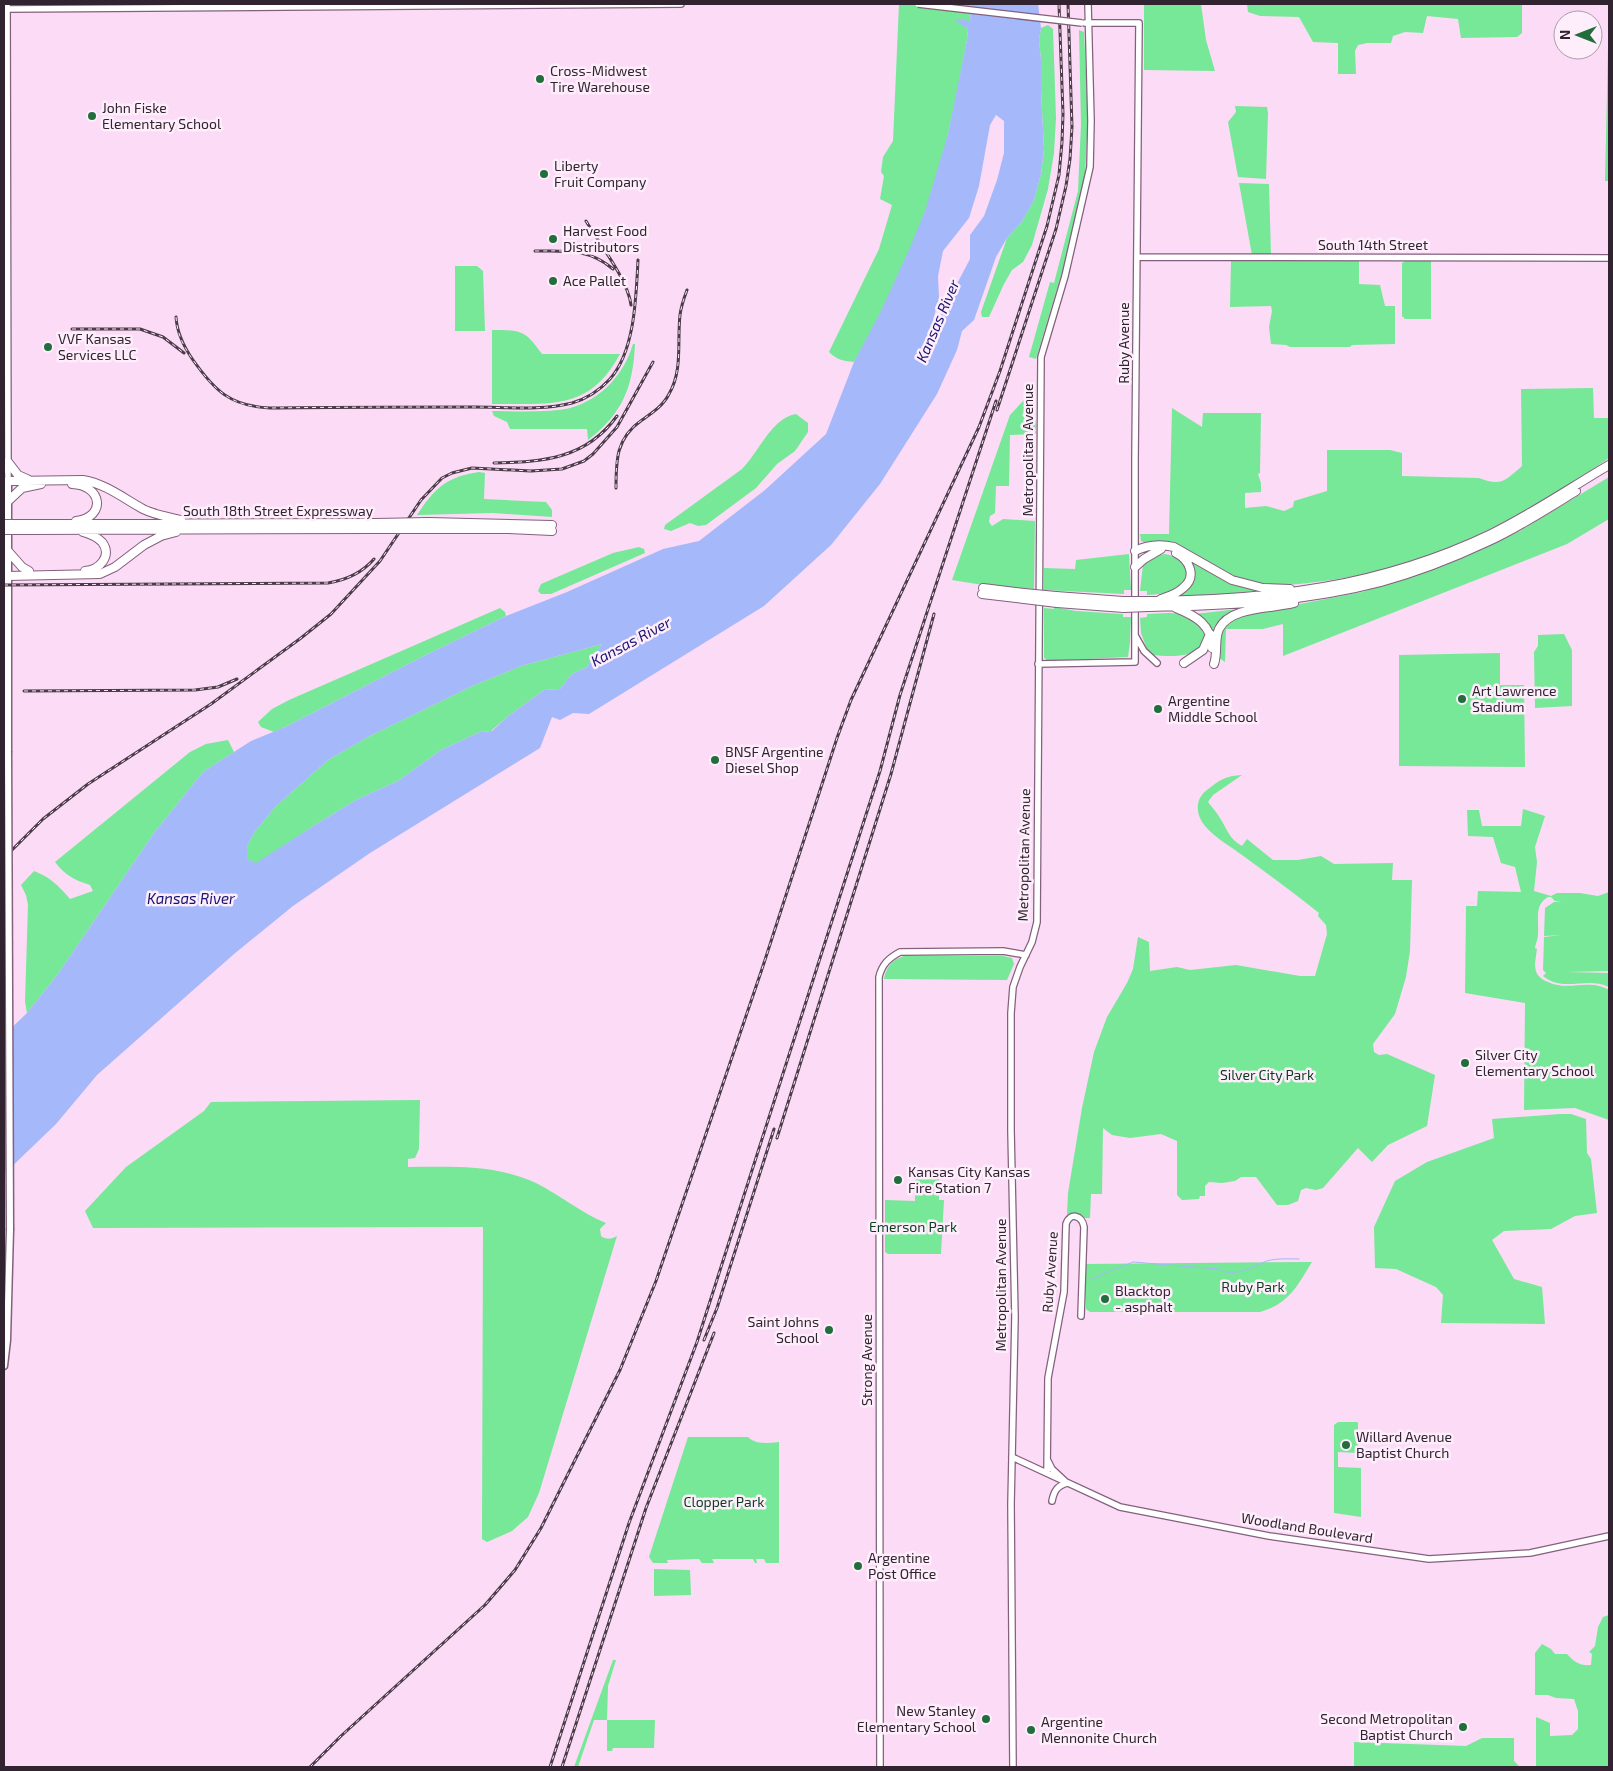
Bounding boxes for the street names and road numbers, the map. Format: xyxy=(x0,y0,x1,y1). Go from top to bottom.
street label: South 14th Street xyxy=(1318,236,1428,253)
street label: Ruby Avenue xyxy=(1115,302,1132,384)
street label: Metropolitan Avenue xyxy=(1019,383,1036,517)
street label: South 18th Street Expressway xyxy=(183,502,374,519)
street label: Metropolitan Avenue xyxy=(1014,788,1033,922)
street label: Metropolitan Avenue xyxy=(992,1218,1009,1352)
street label: Ruby Avenue xyxy=(1038,1231,1061,1313)
street label: Strong Avenue xyxy=(858,1314,875,1406)
street label: Woodland Boulevard xyxy=(1240,1509,1374,1546)

